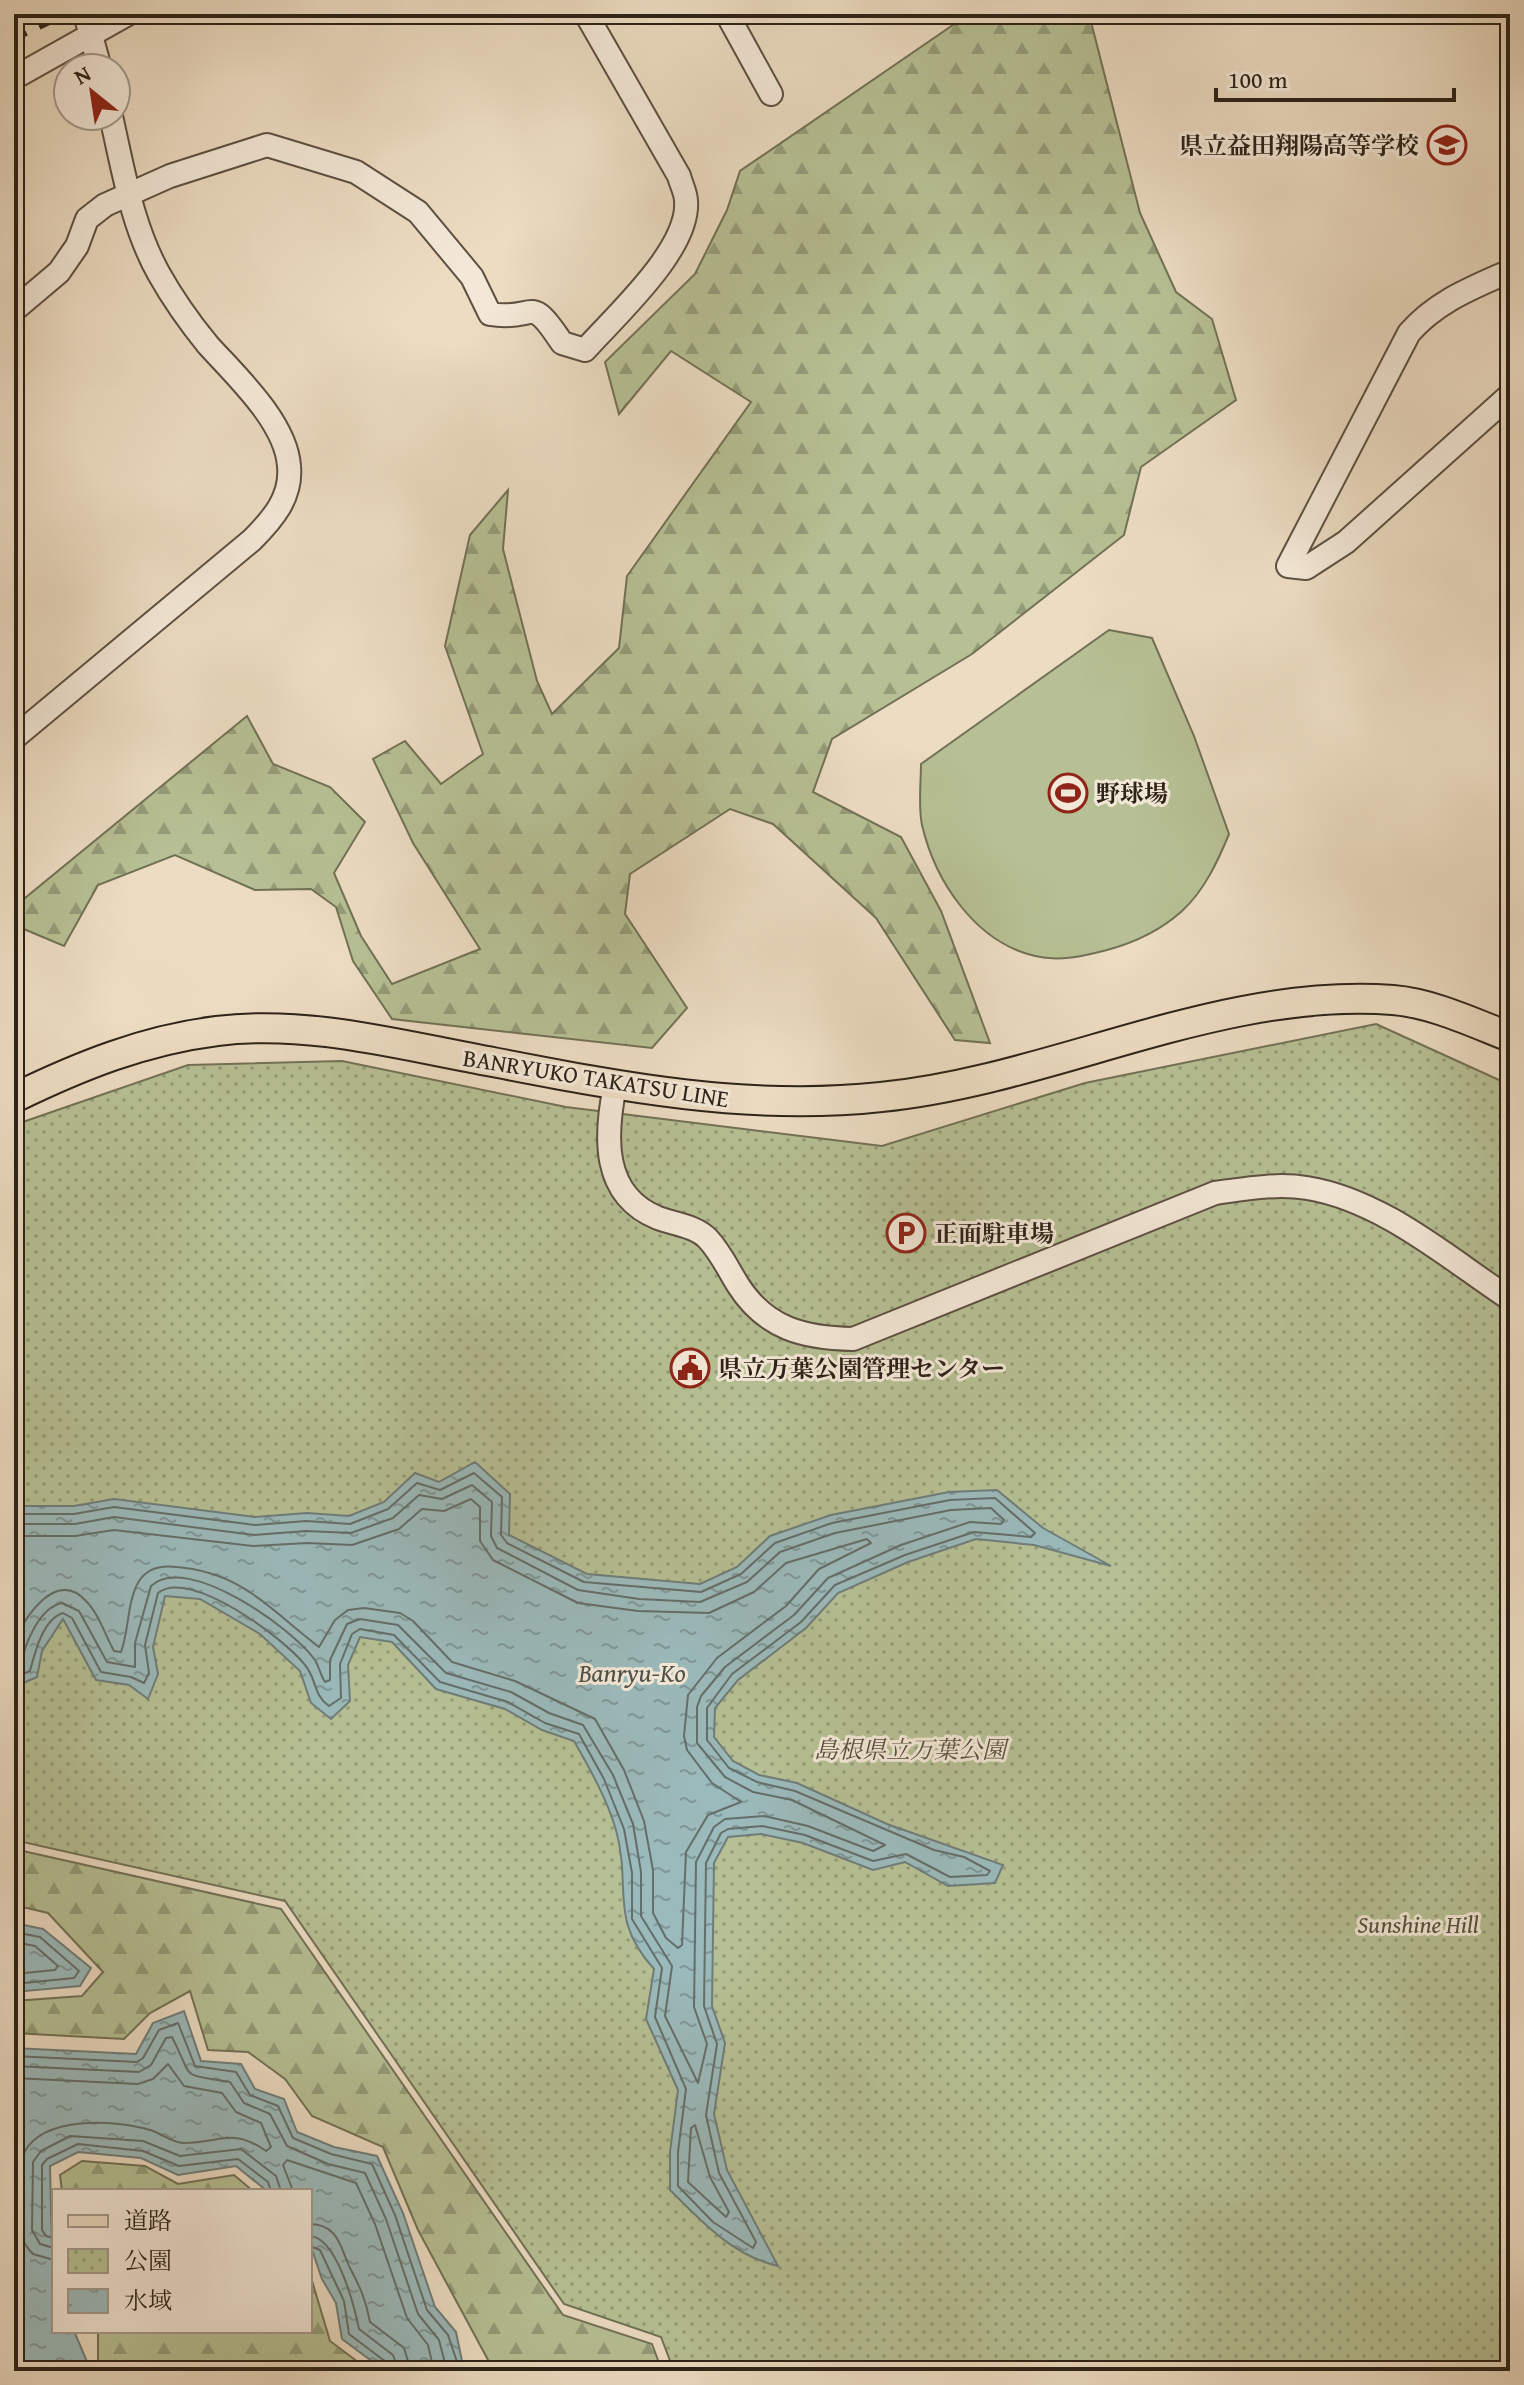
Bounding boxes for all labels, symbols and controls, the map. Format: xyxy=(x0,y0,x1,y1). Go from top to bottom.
north arrow xyxy=(52,52,132,132)
scale bar xyxy=(1216,52,1454,102)
text: N xyxy=(68,57,97,92)
text: 100 m xyxy=(1228,62,1288,97)
school or university icon: 県立益田翔陽高等学校 xyxy=(1426,124,1468,166)
place label: 県立益田翔陽高等学校 xyxy=(1179,128,1419,163)
sports icon: 野球場 xyxy=(1047,772,1089,814)
place label: 野球場 xyxy=(1096,776,1168,811)
street label: BANRYUKO TAKATSU LINE xyxy=(461,1040,731,1116)
parking icon: 正面駐車場 xyxy=(885,1212,927,1254)
place label: 正面駐車場 xyxy=(934,1216,1054,1251)
public building icon: 県立万葉公園管理センター xyxy=(669,1347,711,1389)
place label: 県立万葉公園管理センター xyxy=(718,1351,1005,1386)
water label: Banryu-Ko xyxy=(577,1653,686,1692)
park label: 島根県立万葉公園 xyxy=(814,1732,1010,1767)
park label: Sunshine Hill xyxy=(1357,1907,1479,1942)
legend xyxy=(52,2189,312,2333)
text: 道路 xyxy=(124,2203,172,2238)
text: 公園 xyxy=(124,2243,172,2278)
text: 水域 xyxy=(124,2283,172,2318)

